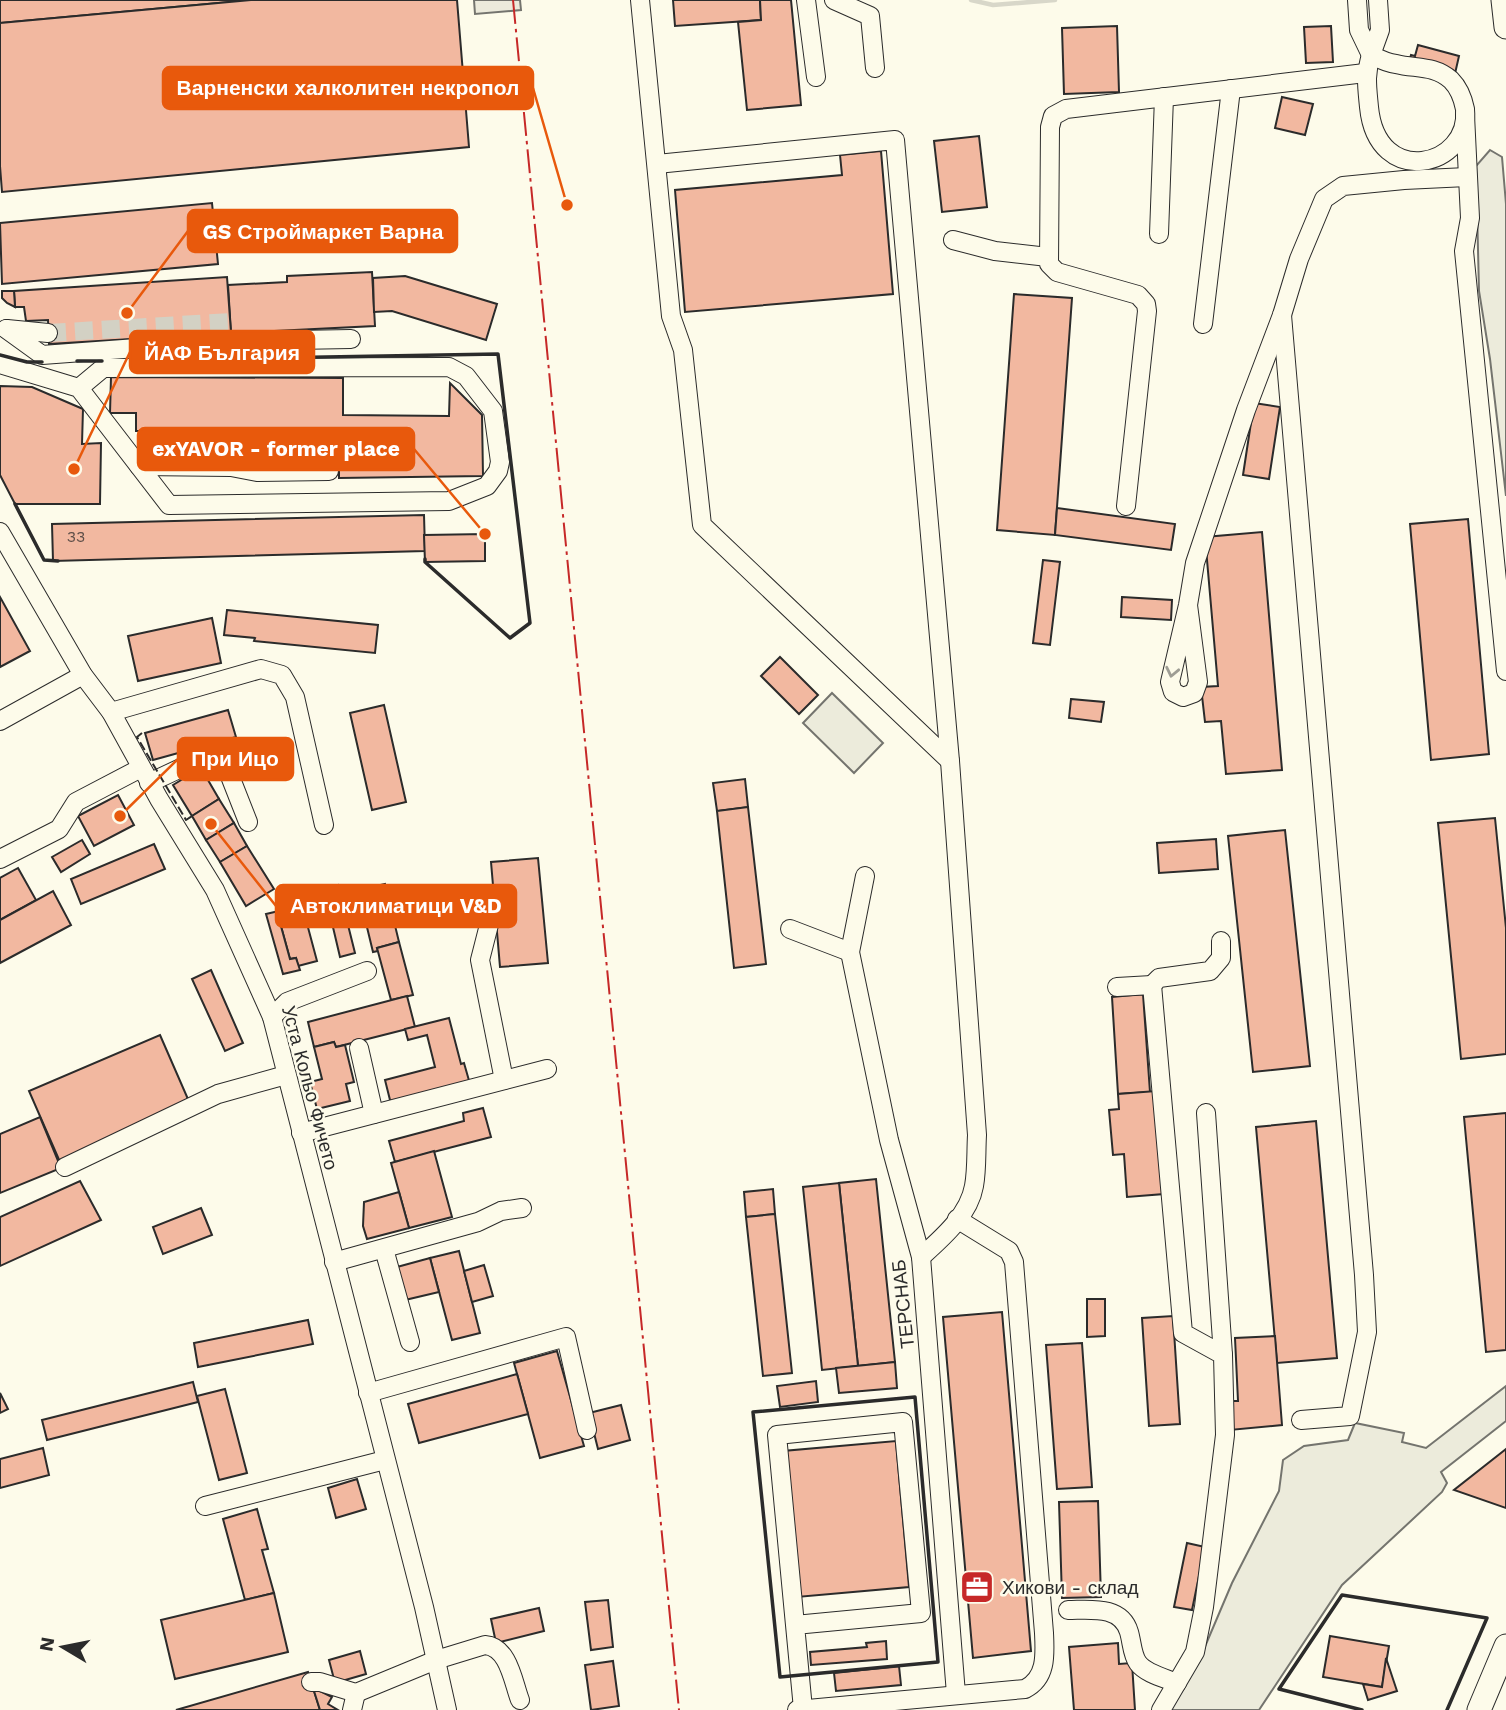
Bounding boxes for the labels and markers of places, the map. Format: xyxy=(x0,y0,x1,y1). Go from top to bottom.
callout: Варненски халколитен некропол xyxy=(163,67,533,109)
callout: GS Строймаркет Варна xyxy=(188,210,457,252)
callout: ЙАФ България xyxy=(130,331,314,373)
callout: exYAVOR - former place xyxy=(138,428,414,470)
callout: При Ицо xyxy=(178,738,293,780)
callout: Автоклиматици V&D xyxy=(276,885,516,927)
office icon: Хикови - склад xyxy=(958,1568,996,1606)
place label: Хикови - склад xyxy=(1002,1576,1139,1599)

